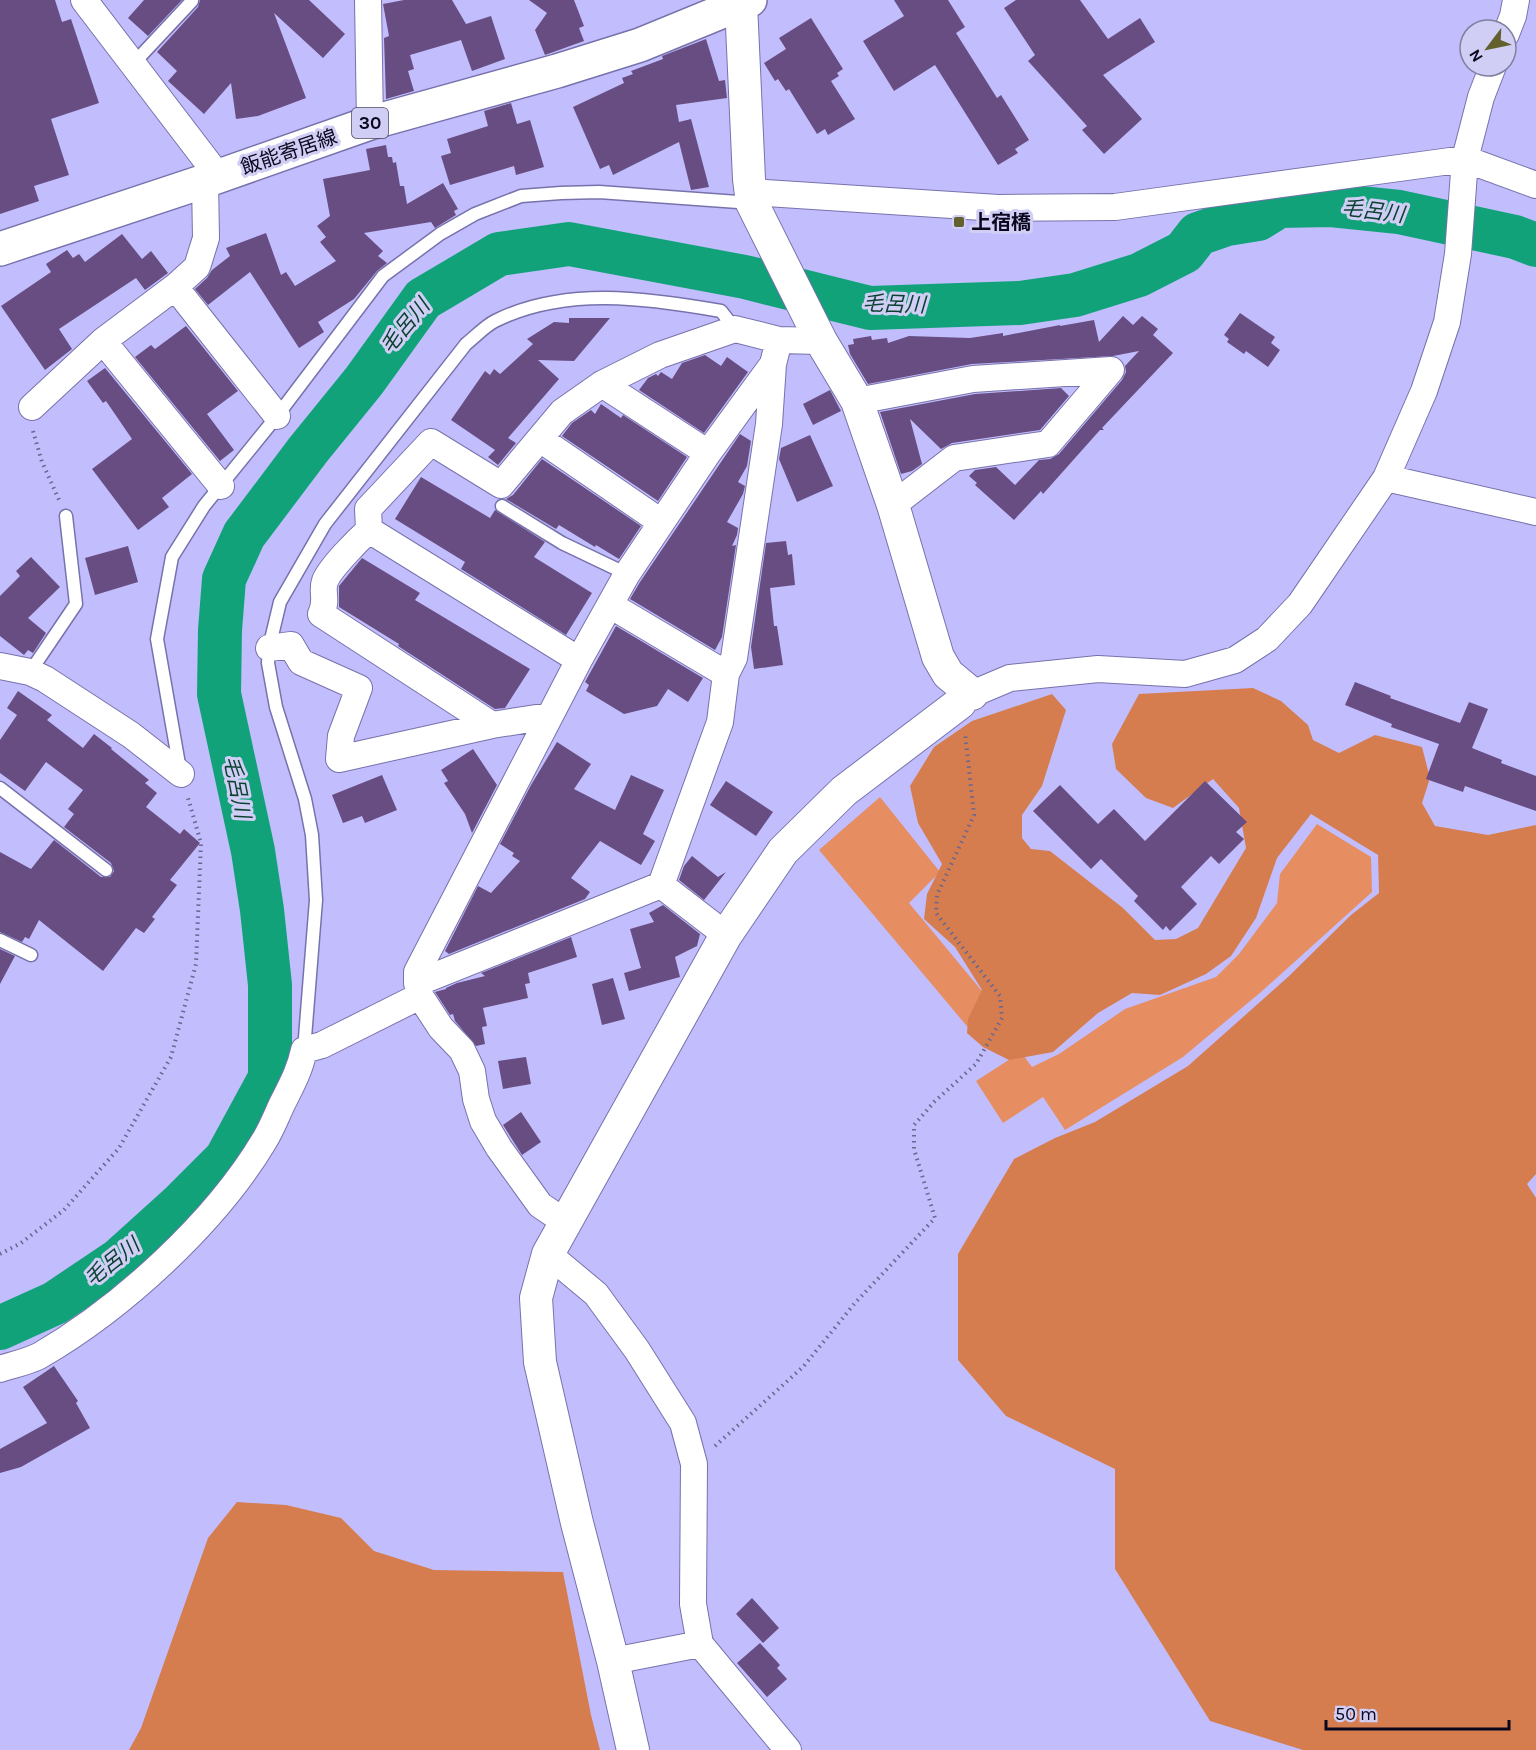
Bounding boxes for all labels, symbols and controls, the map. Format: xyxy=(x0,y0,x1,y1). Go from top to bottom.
north arrow xyxy=(1458,18,1518,78)
text: N xyxy=(1465,46,1487,66)
road number: 30 xyxy=(352,108,388,138)
street label: 飯能寄居線 xyxy=(238,125,340,179)
water label: 毛呂川 xyxy=(1340,195,1408,227)
place label: 上宿橋 xyxy=(971,211,1031,234)
marker: 上宿橋 xyxy=(952,215,966,229)
water label: 毛呂川 xyxy=(862,291,928,317)
water label: 毛呂川 xyxy=(376,293,436,358)
water label: 毛呂川 xyxy=(219,754,255,822)
water label: 毛呂川 xyxy=(80,1232,146,1291)
scale bar xyxy=(1326,1693,1509,1731)
text: 50 m xyxy=(1335,1703,1377,1725)

